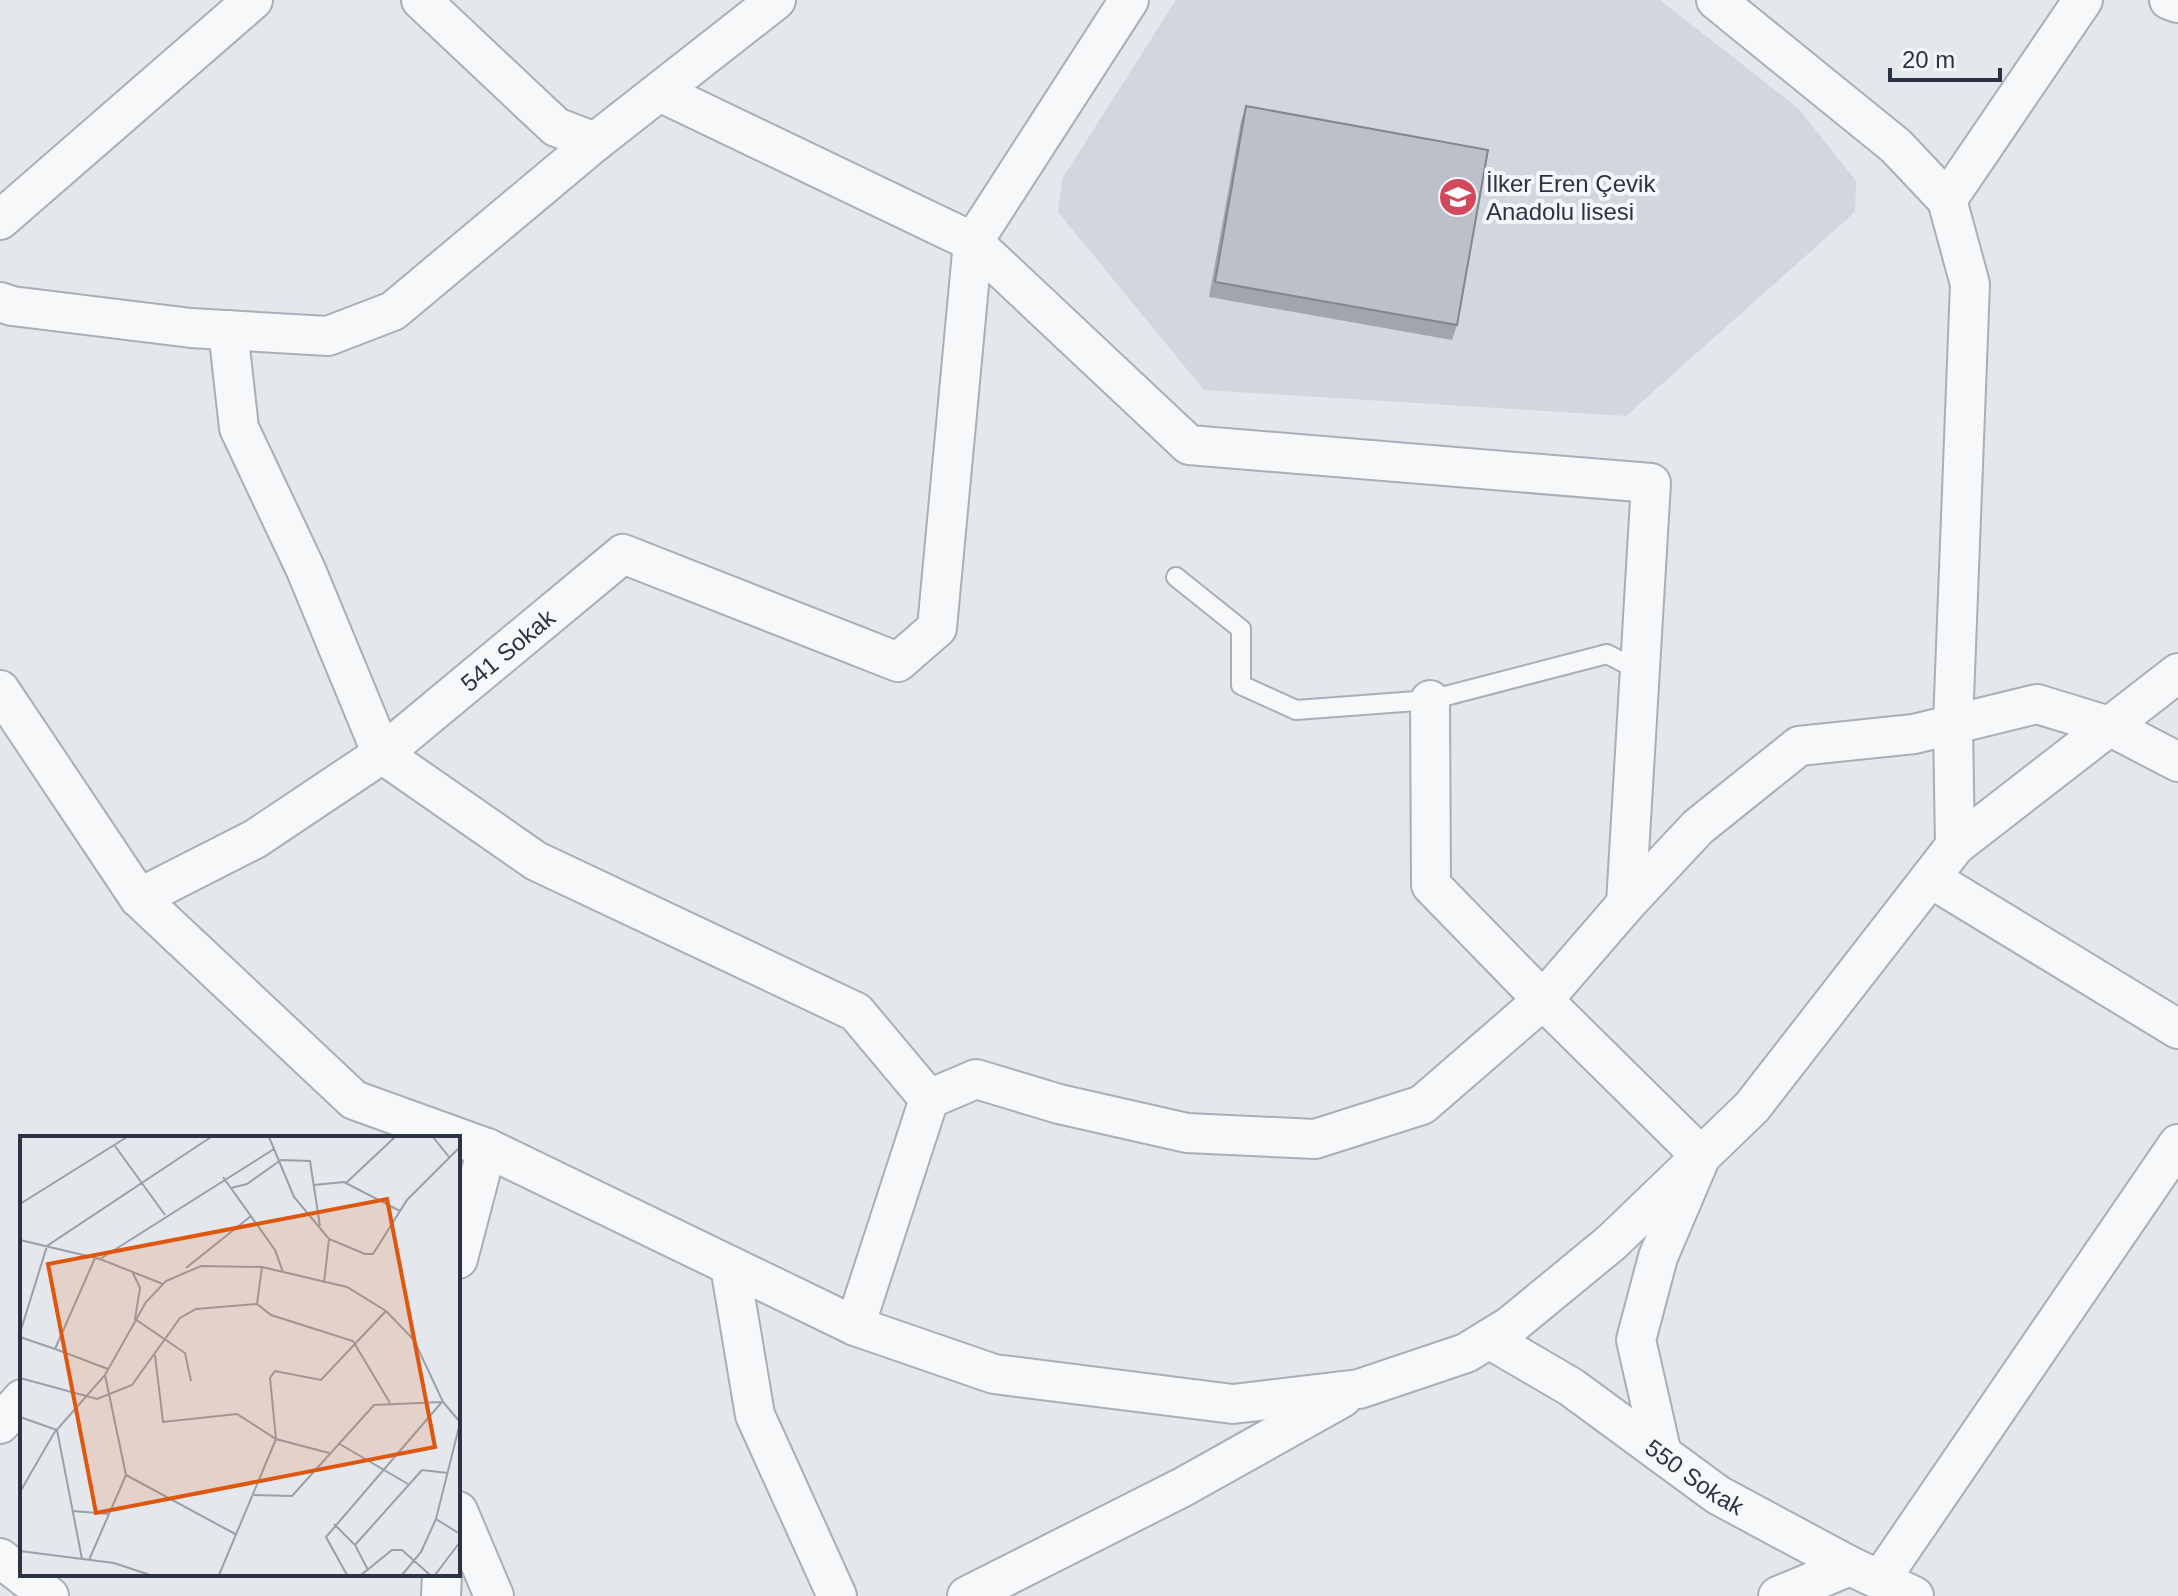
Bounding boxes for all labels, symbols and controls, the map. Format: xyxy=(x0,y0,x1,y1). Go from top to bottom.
scale bar xyxy=(1890,32,2000,82)
text: 20 m xyxy=(1902,46,1955,73)
place label: İlker Eren Çevik Anadolu lisesi xyxy=(1486,170,1656,225)
school or university icon: İlker Eren Çevik Anadolu lisesi xyxy=(1437,176,1479,218)
street label: 541 Sokak xyxy=(455,603,561,697)
inset map xyxy=(20,1136,460,1576)
street label: 550 Sokak xyxy=(1641,1433,1749,1520)

